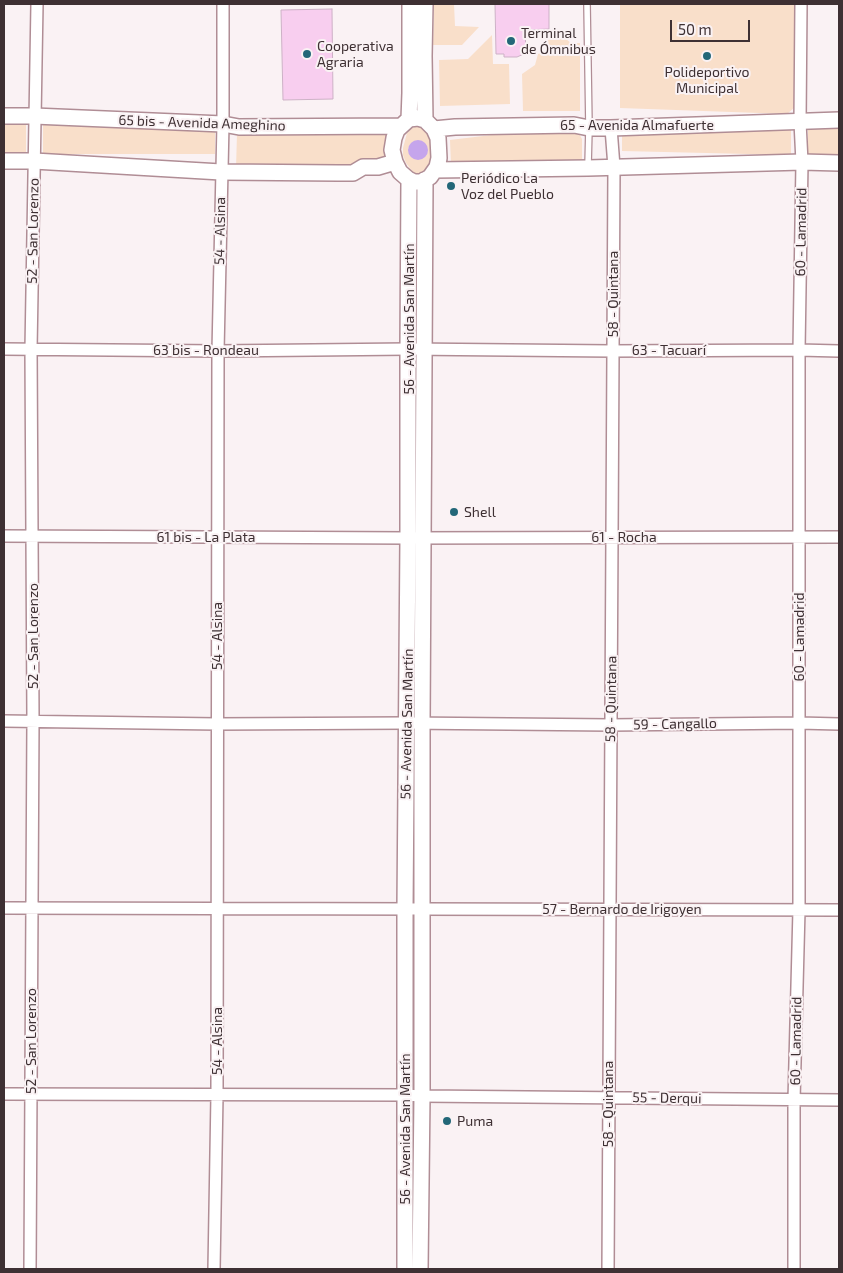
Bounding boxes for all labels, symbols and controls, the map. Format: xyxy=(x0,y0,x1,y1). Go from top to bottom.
scale bar xyxy=(673,10,753,42)
text: 50 m xyxy=(678,20,712,38)
place label: Terminal de Ómnibus xyxy=(521,25,596,58)
marker: Terminal de Ómnibus xyxy=(505,35,517,47)
place label: Cooperativa Agraria xyxy=(317,38,394,70)
marker: Cooperativa Agraria xyxy=(301,48,313,60)
marker: Polideportivo Municipal xyxy=(701,50,713,62)
place label: Polideportivo Municipal xyxy=(664,64,750,96)
street label: 65 bis - Avenida Ameghino xyxy=(118,112,286,134)
street label: 65 - Avenida Almafuerte xyxy=(560,117,714,133)
place label: Periódico La Voz del Pueblo xyxy=(461,170,554,202)
street label: 52 - San Lorenzo xyxy=(24,178,42,284)
marker: Periódico La Voz del Pueblo xyxy=(445,180,457,192)
street label: 60 - Lamadrid xyxy=(792,187,810,277)
street label: 54 - Alsina xyxy=(211,197,229,265)
street label: 56 - Avenida San Martín xyxy=(401,243,417,395)
street label: 58 - Quintana xyxy=(605,251,621,337)
street label: 63 bis - Rondeau xyxy=(153,342,259,358)
street label: 63 - Tacuarí xyxy=(632,342,706,358)
place label: Shell xyxy=(464,504,496,520)
marker: Shell xyxy=(448,506,460,518)
street label: 61 bis - La Plata xyxy=(157,529,255,545)
street label: 61 - Rocha xyxy=(591,529,657,545)
street label: 52 - San Lorenzo xyxy=(25,583,41,689)
street label: 60 - Lamadrid xyxy=(791,593,807,681)
street label: 54 - Alsina xyxy=(209,602,225,670)
street label: 56 - Avenida San Martín xyxy=(397,648,417,800)
street label: 58 - Quintana xyxy=(602,656,620,742)
street label: 59 - Cangallo xyxy=(633,715,717,733)
street label: 57 - Bernardo de Irigoyen xyxy=(542,901,702,917)
street label: 52 - San Lorenzo xyxy=(23,988,39,1094)
street label: 60 - Lamadrid xyxy=(787,996,805,1086)
street label: 54 - Alsina xyxy=(209,1007,225,1075)
street label: 56 - Avenida San Martín xyxy=(397,1053,413,1205)
street label: 58 - Quintana xyxy=(600,1061,616,1147)
street label: 55 - Derqui xyxy=(632,1089,702,1107)
place label: Puma xyxy=(457,1113,493,1129)
marker: Puma xyxy=(441,1115,453,1127)

